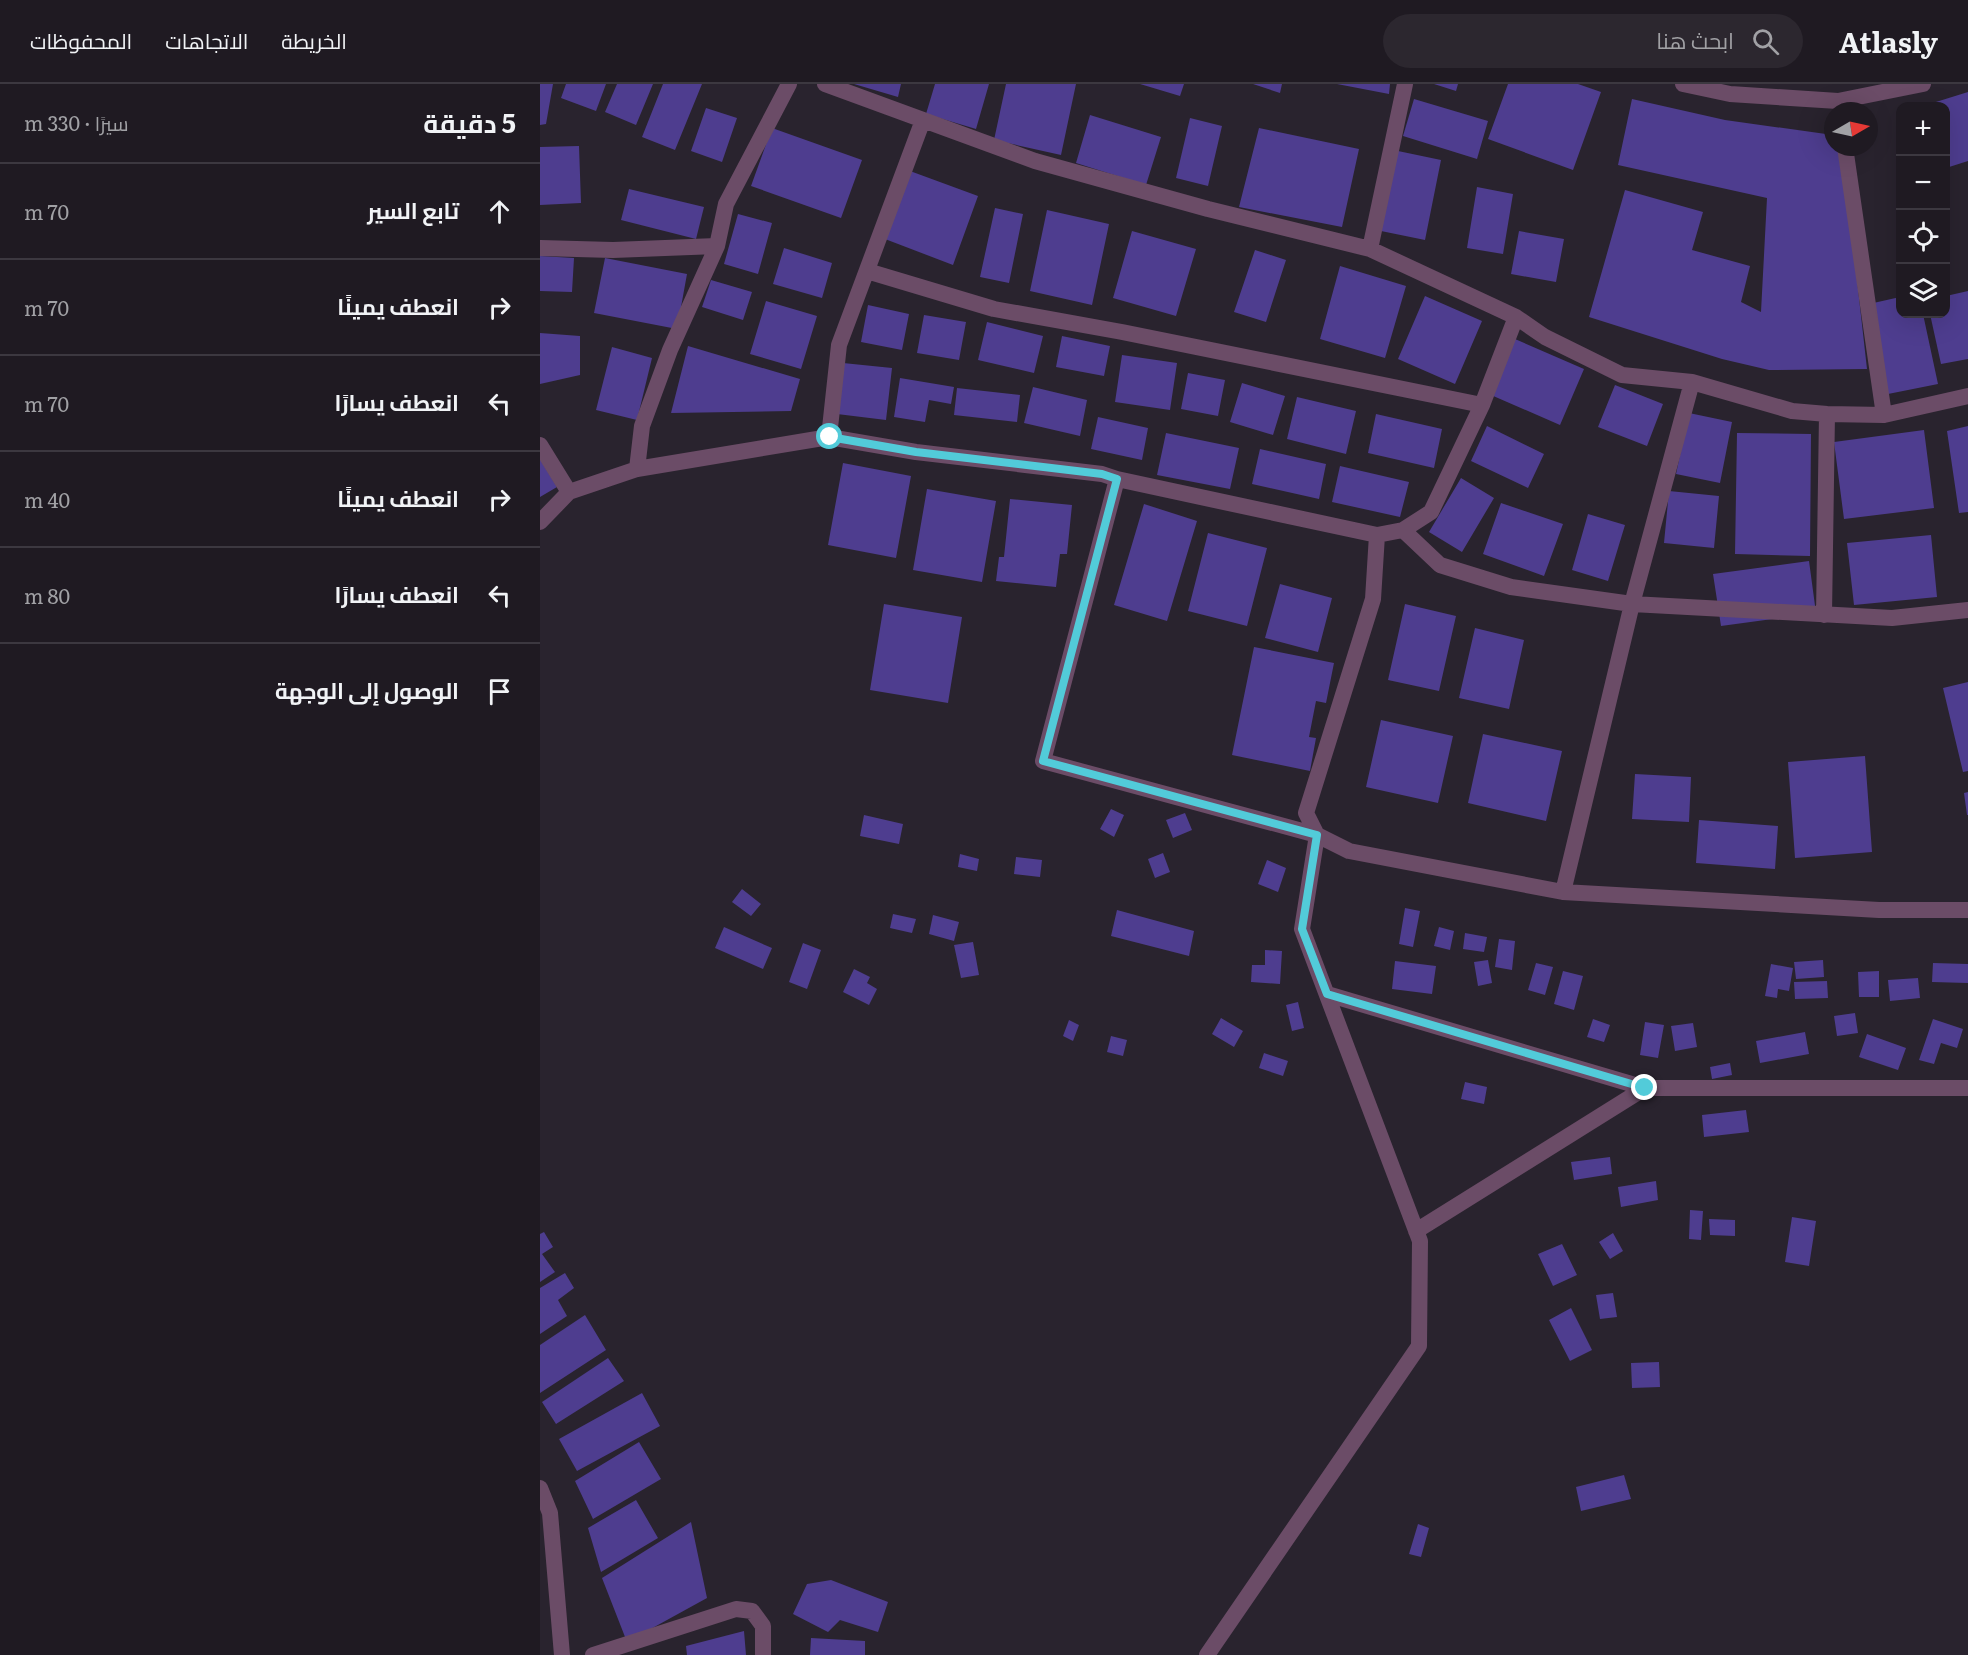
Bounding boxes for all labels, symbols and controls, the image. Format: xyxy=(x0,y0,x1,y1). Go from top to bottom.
search box xyxy=(1383,14,1803,68)
text: Atlasly xyxy=(1839,20,1938,62)
text: ابحث هنا xyxy=(1656,23,1734,56)
text: المحفوظات xyxy=(30,24,132,55)
text: الاتجاهات xyxy=(165,24,248,55)
text: الخريطة xyxy=(281,24,347,55)
icon: search xyxy=(1749,25,1782,58)
text: 5 دقيقة xyxy=(423,102,516,141)
north arrow xyxy=(1824,102,1878,156)
map controls xyxy=(1896,102,1950,318)
button: + xyxy=(1896,102,1950,156)
text: سيرًا · 330 m xyxy=(24,107,129,137)
button: − xyxy=(1896,156,1950,210)
text: تابع السير xyxy=(367,193,459,226)
icon: ahead xyxy=(483,195,516,228)
text: 70 m xyxy=(24,196,69,226)
button: locate xyxy=(1896,210,1950,264)
button: layers xyxy=(1896,264,1950,318)
text: انعطف يمينًا xyxy=(337,289,459,322)
icon: right xyxy=(483,291,516,324)
text: 70 m xyxy=(24,292,69,322)
text: انعطف يسارًا xyxy=(335,385,459,418)
icon: left xyxy=(483,387,516,420)
text: 70 m xyxy=(24,388,69,418)
route start xyxy=(816,423,842,449)
text: انعطف يمينًا xyxy=(337,481,459,514)
icon: right xyxy=(483,483,516,516)
text: 40 m xyxy=(24,484,70,514)
text: انعطف يسارًا xyxy=(335,577,459,610)
icon: left xyxy=(483,579,516,612)
text: 80 m xyxy=(24,580,70,610)
text: الوصول إلى الوجهة xyxy=(275,673,459,706)
icon: arrive xyxy=(483,675,516,708)
route end xyxy=(1631,1074,1657,1100)

